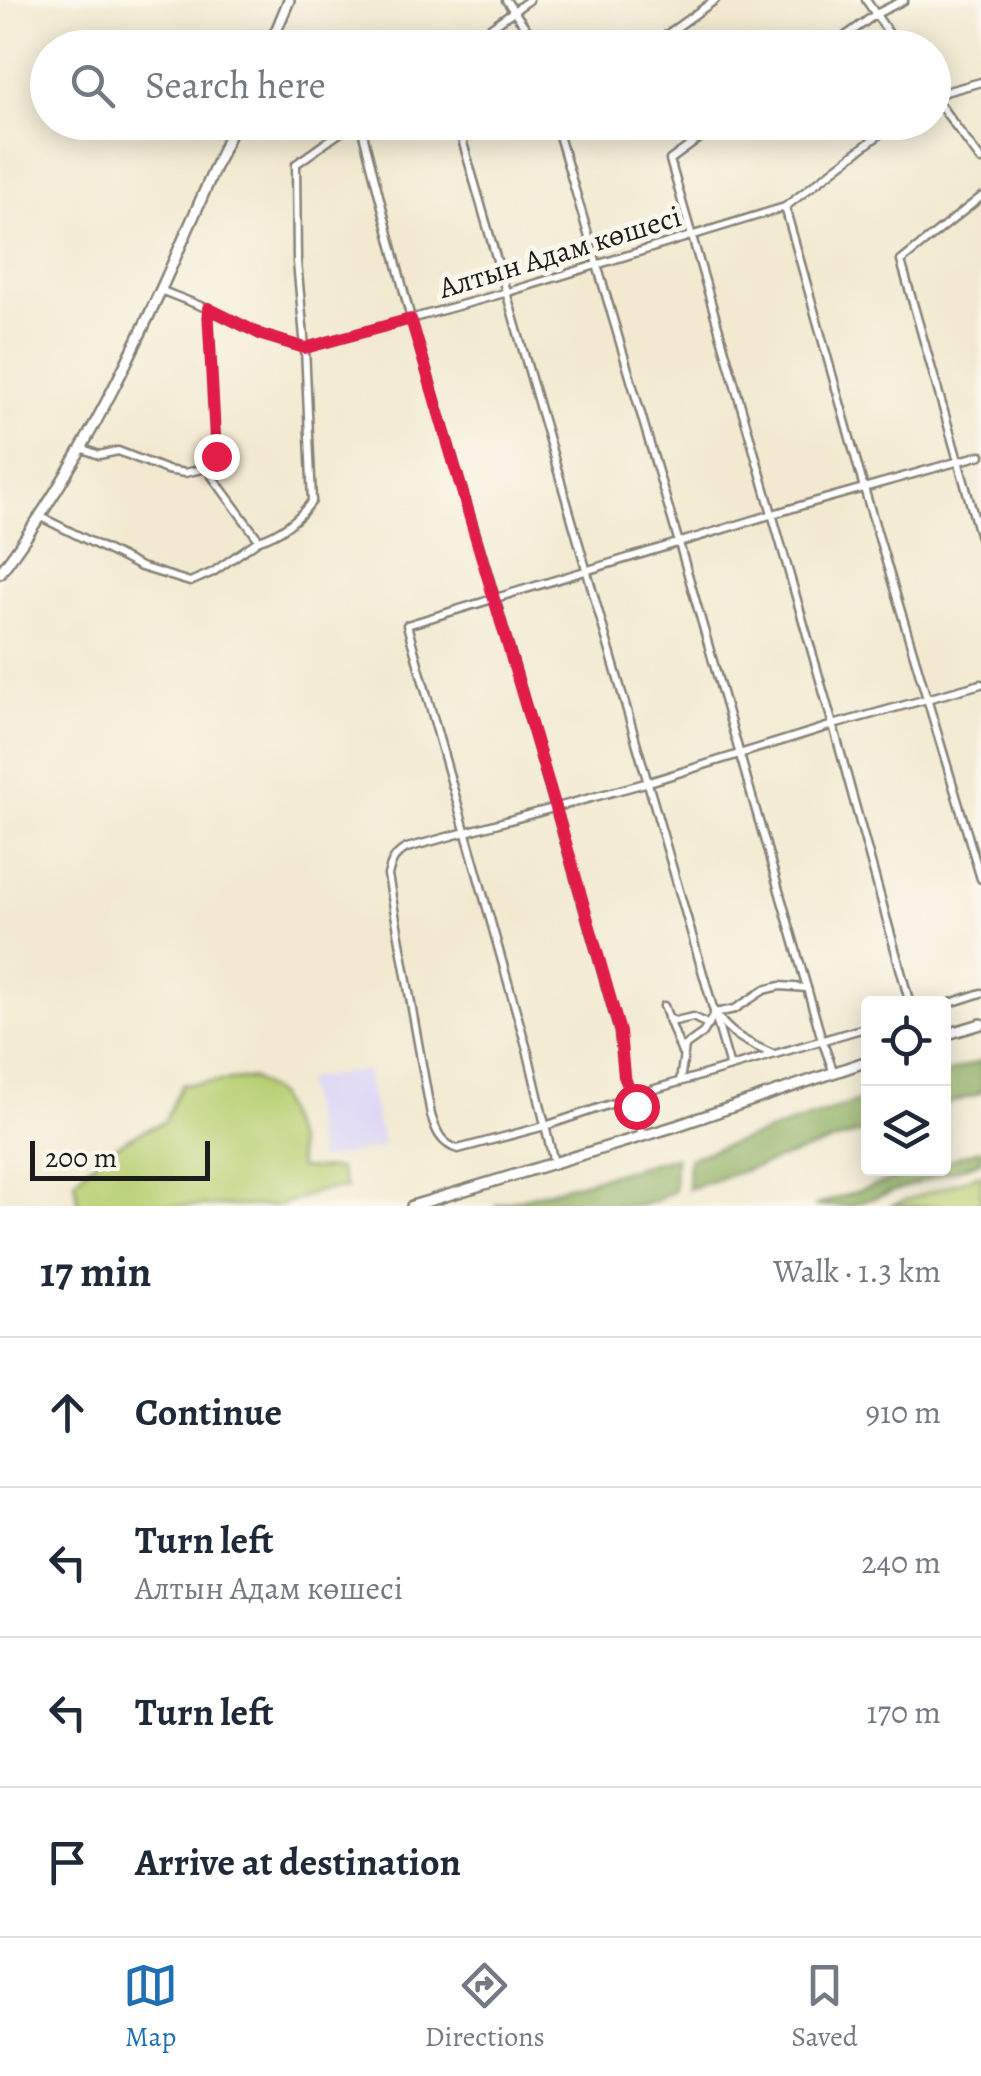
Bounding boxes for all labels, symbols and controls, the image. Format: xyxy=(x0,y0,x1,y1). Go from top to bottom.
search box xyxy=(30,30,951,140)
icon: search xyxy=(65,58,120,113)
text: Search here xyxy=(145,59,326,111)
street label: Алтын Адам көшесі xyxy=(433,196,686,308)
route end xyxy=(194,434,240,480)
map controls xyxy=(861,996,951,1176)
button: locate xyxy=(861,996,951,1086)
route start xyxy=(614,1084,660,1130)
button: layers xyxy=(861,1086,951,1176)
scale bar xyxy=(30,1136,210,1180)
text: 200 m xyxy=(45,1139,117,1177)
text: 17 min xyxy=(40,1243,151,1300)
text: Walk · 1.3 km xyxy=(773,1249,941,1293)
icon: ahead xyxy=(40,1385,95,1440)
text: Continue xyxy=(135,1386,282,1438)
text: 910 m xyxy=(865,1390,941,1434)
text: Turn left xyxy=(135,1514,274,1566)
icon: left xyxy=(40,1535,95,1590)
text: 240 m xyxy=(861,1540,941,1584)
text: Алтын Адам көшесі xyxy=(135,1566,403,1610)
icon: left xyxy=(40,1685,95,1740)
text: Turn left xyxy=(135,1686,274,1738)
text: 170 m xyxy=(867,1690,941,1734)
icon: arrive xyxy=(40,1835,95,1890)
text: Arrive at destination xyxy=(135,1836,461,1888)
tab: Map xyxy=(123,1958,178,2056)
tab: Directions xyxy=(425,1958,545,2056)
tab: Saved xyxy=(791,1958,858,2056)

